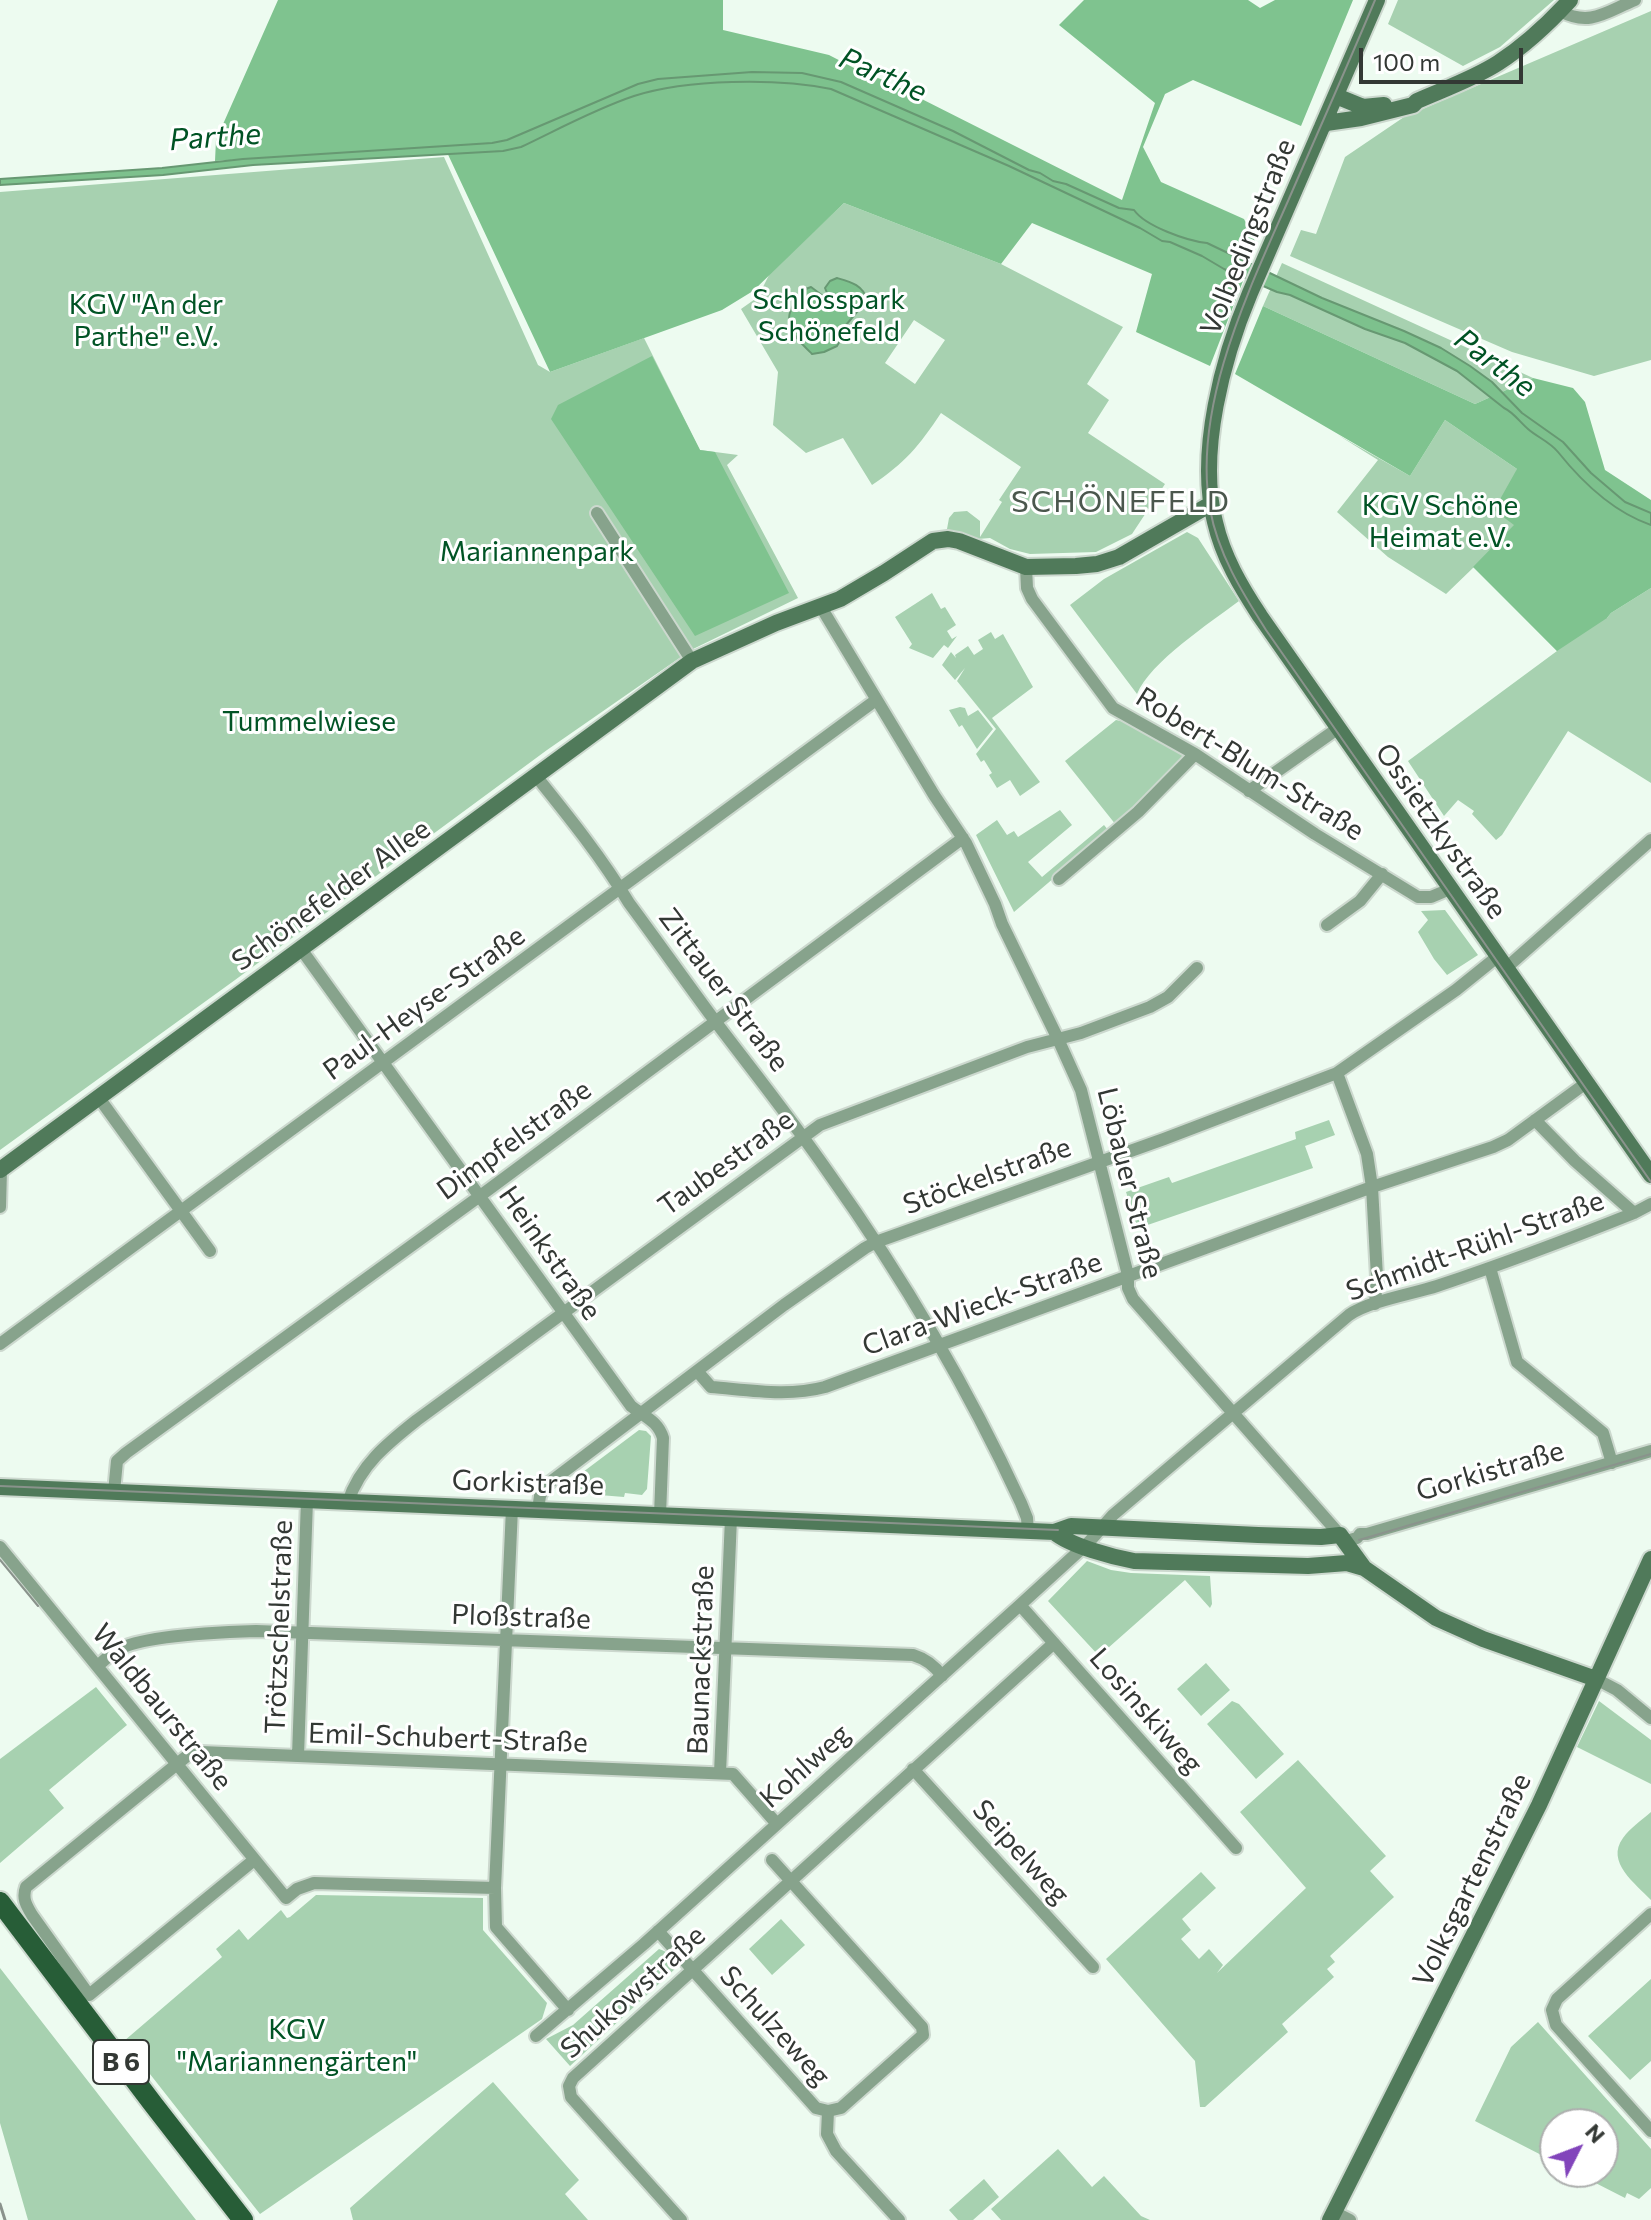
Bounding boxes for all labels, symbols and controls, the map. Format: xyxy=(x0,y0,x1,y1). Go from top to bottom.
scale bar xyxy=(1363,32,1527,82)
water label: Parthe xyxy=(834,40,932,110)
text: 100 m xyxy=(1373,47,1440,76)
water label: Parthe xyxy=(168,116,262,158)
street label: Volbedingstraße xyxy=(1193,134,1303,340)
park label: Schlosspark Schönefeld xyxy=(753,283,905,349)
park label: KGV "An der Parthe" e.V. xyxy=(69,288,223,354)
water label: Parthe xyxy=(1448,321,1542,405)
district label: SCHÖNEFELD xyxy=(1011,484,1231,520)
park label: KGV Schöne Heimat e.V. xyxy=(1362,489,1518,555)
park label: Mariannenpark xyxy=(440,535,634,569)
street label: Robert-Blum-Straße xyxy=(1130,680,1370,848)
park label: Tummelwiese xyxy=(222,705,396,739)
street label: Ossietzkystraße xyxy=(1368,737,1514,925)
street label: Schönefelder Allee xyxy=(225,812,437,978)
street label: Zittauer Straße xyxy=(652,902,796,1078)
street label: Paul-Heyse-Straße xyxy=(317,919,531,1087)
street label: Dimpfelstraße xyxy=(430,1073,598,1207)
street label: Löbauer Straße xyxy=(1090,1084,1170,1282)
street label: Taubestraße xyxy=(652,1103,800,1223)
street label: Stöckelstraße xyxy=(899,1130,1075,1222)
street label: Heinkstraße xyxy=(492,1180,608,1326)
street label: Schmidt-Rühl-Straße xyxy=(1342,1184,1608,1308)
street label: Clara-Wieck-Straße xyxy=(858,1245,1106,1363)
street label: Gorkistraße xyxy=(1412,1434,1568,1508)
street label: Gorkistraße xyxy=(451,1464,605,1502)
street label: Trötzschelstraße xyxy=(258,1519,300,1735)
street label: Baunackstraße xyxy=(681,1565,721,1755)
street label: Ploßstraße xyxy=(451,1598,591,1636)
street label: Waldbaurstraße xyxy=(85,1617,239,1797)
street label: Losinskiweg xyxy=(1082,1641,1210,1781)
street label: Emil-Schubert-Straße xyxy=(308,1716,588,1760)
street label: Kohlweg xyxy=(753,1717,857,1815)
street label: Volksgartenstraße xyxy=(1406,1768,1538,1992)
street label: Seipelweg xyxy=(965,1793,1077,1911)
street label: Shukowstraße xyxy=(554,1918,712,2066)
street label: Schulzeweg xyxy=(713,1959,837,2093)
park label: KGV "Mariannengärten" xyxy=(177,2013,417,2079)
road number: B 6 xyxy=(93,2040,149,2084)
north arrow xyxy=(1539,2108,1619,2188)
text: N xyxy=(1580,2118,1611,2148)

